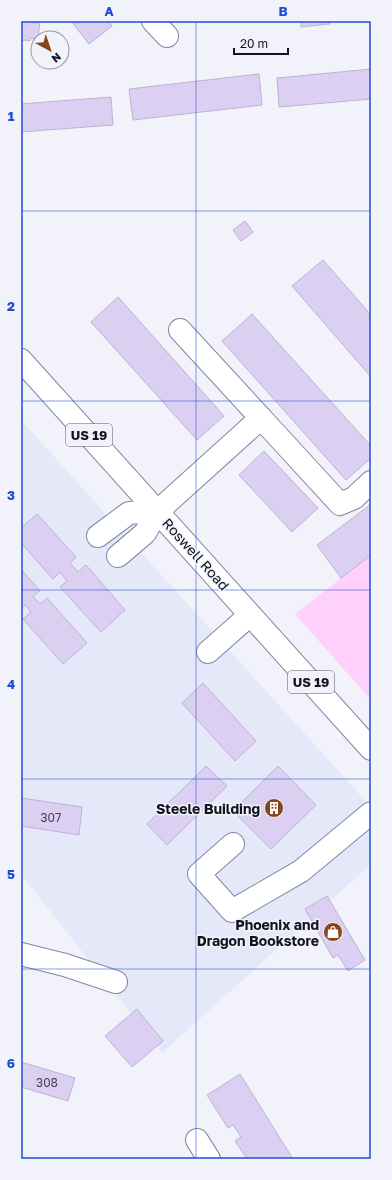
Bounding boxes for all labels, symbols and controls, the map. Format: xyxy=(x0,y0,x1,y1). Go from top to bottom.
text: A xyxy=(104,3,114,19)
text: B xyxy=(278,3,288,19)
north arrow xyxy=(30,30,70,70)
scale bar xyxy=(234,30,288,56)
text: 20 m xyxy=(240,36,268,51)
text: N xyxy=(49,50,64,66)
text: 1 xyxy=(8,108,15,124)
text: 2 xyxy=(7,298,15,314)
road number: US 19 xyxy=(66,424,112,446)
text: 3 xyxy=(7,487,15,503)
street label: Roswell Road xyxy=(159,514,233,594)
road number: US 19 xyxy=(288,671,334,693)
text: 4 xyxy=(7,676,15,692)
building icon: Steele Building xyxy=(263,797,285,819)
place label: Steele Building xyxy=(156,800,260,817)
house number: 307 xyxy=(41,810,61,825)
text: 5 xyxy=(7,866,15,882)
place label: Phoenix and Dragon Bookstore xyxy=(197,916,319,949)
shop icon: Phoenix and Dragon Bookstore xyxy=(322,921,344,943)
text: 6 xyxy=(7,1055,15,1071)
house number: 308 xyxy=(36,1075,58,1090)

